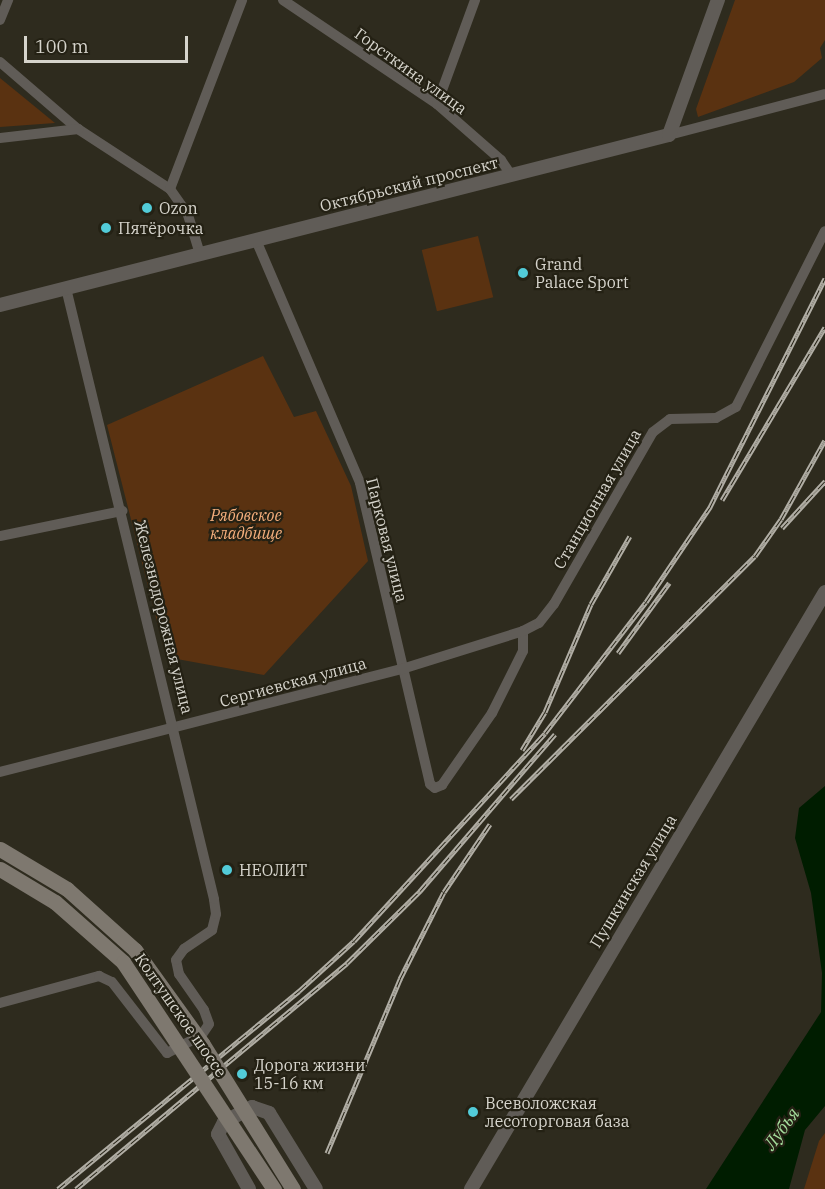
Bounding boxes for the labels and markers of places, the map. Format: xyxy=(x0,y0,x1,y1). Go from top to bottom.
place label: Ozon xyxy=(159,198,198,218)
marker: Ozon xyxy=(140,201,154,215)
place label: Пятёрочка xyxy=(118,218,204,238)
marker: Пятёрочка xyxy=(99,221,113,235)
place label: Grand Palace Sport xyxy=(535,254,629,292)
marker: Grand Palace Sport xyxy=(516,266,530,280)
place label: НЕОЛИТ xyxy=(239,860,307,880)
marker: НЕОЛИТ xyxy=(220,863,234,877)
place label: Дорога жизни 15-16 км xyxy=(254,1055,365,1093)
marker: Дорога жизни 15-16 км xyxy=(235,1067,249,1081)
place label: Всеволожская лесоторговая база xyxy=(485,1093,629,1131)
marker: Всеволожская лесоторговая база xyxy=(466,1105,480,1119)

